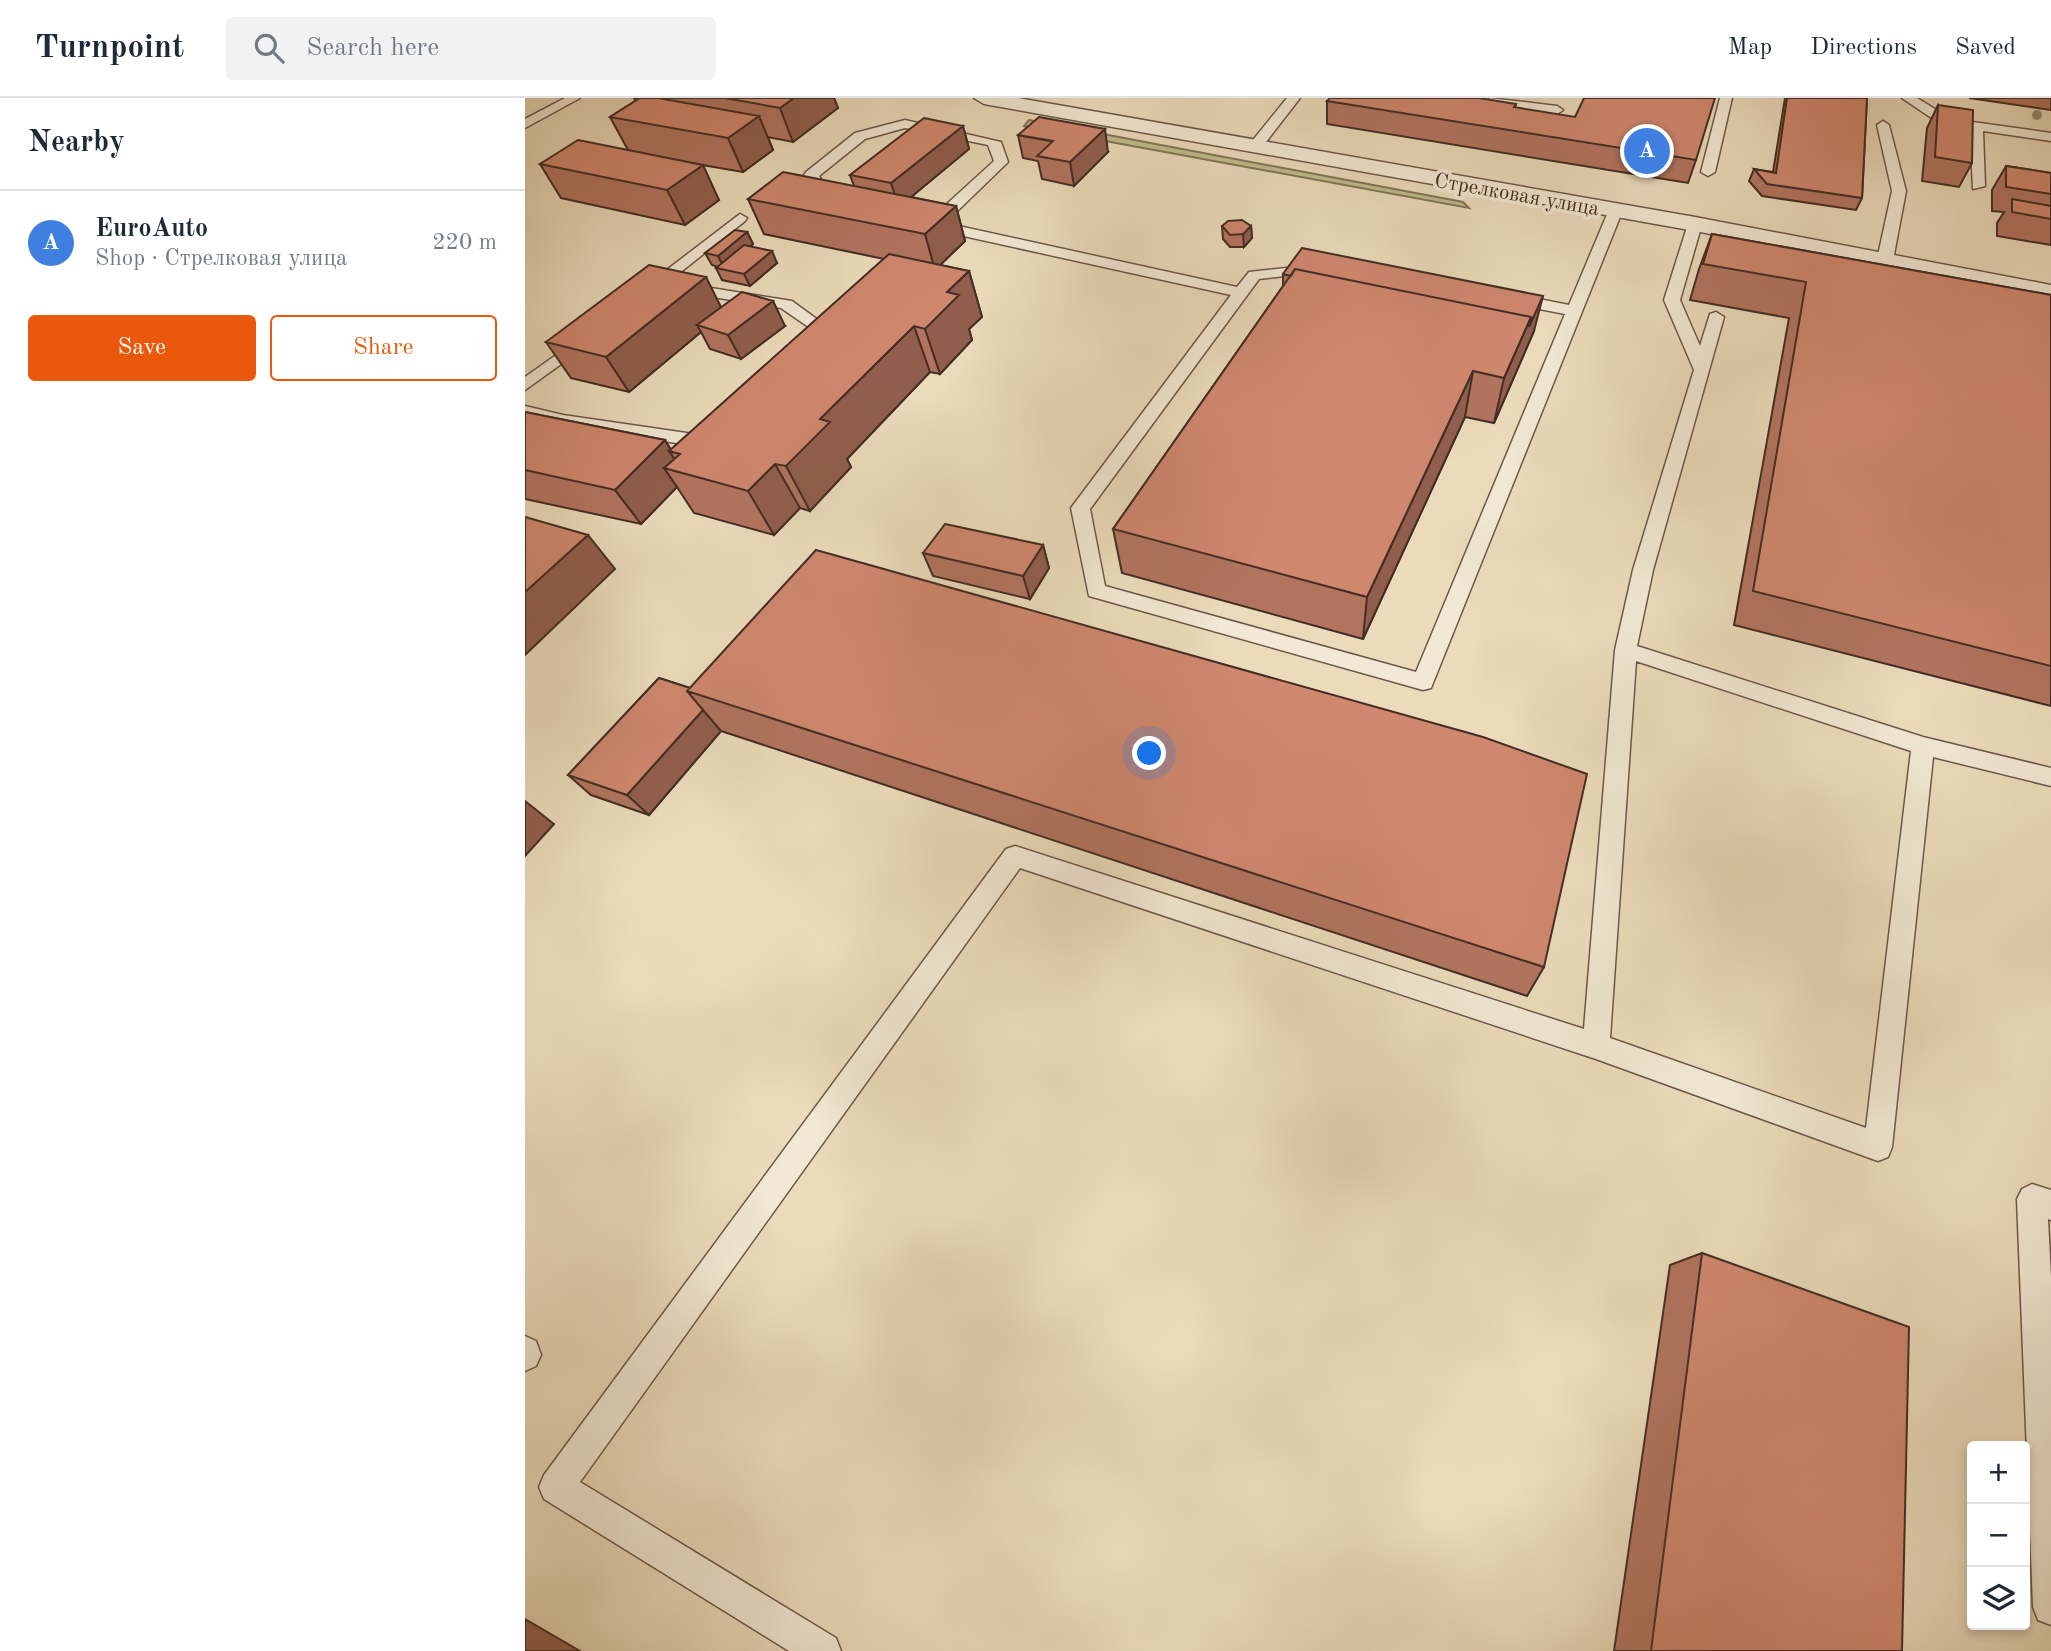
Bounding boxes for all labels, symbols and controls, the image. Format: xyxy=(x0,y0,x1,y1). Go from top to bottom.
search box xyxy=(226,17,716,80)
icon: search xyxy=(250,29,288,67)
text: Turnpoint xyxy=(35,32,184,65)
text: Search here xyxy=(306,35,439,61)
text: Map xyxy=(1728,36,1772,60)
text: Directions xyxy=(1810,36,1917,60)
text: Saved xyxy=(1955,36,2016,60)
pin: A xyxy=(1624,125,1670,177)
text: Nearby xyxy=(28,128,125,158)
street label: Стрелковая улица xyxy=(1433,171,1601,220)
text: EuroAuto xyxy=(95,216,208,242)
text: A xyxy=(42,231,60,254)
text: 220 m xyxy=(432,231,497,254)
text: Shop · Стрелковая улица xyxy=(95,247,347,270)
button: Save xyxy=(28,315,256,381)
button: Share xyxy=(270,315,497,381)
your location xyxy=(1132,736,1166,770)
map controls xyxy=(1967,1441,2030,1630)
button: + xyxy=(1967,1441,2030,1504)
button: − xyxy=(1967,1504,2030,1567)
button: layers xyxy=(1967,1567,2030,1630)

